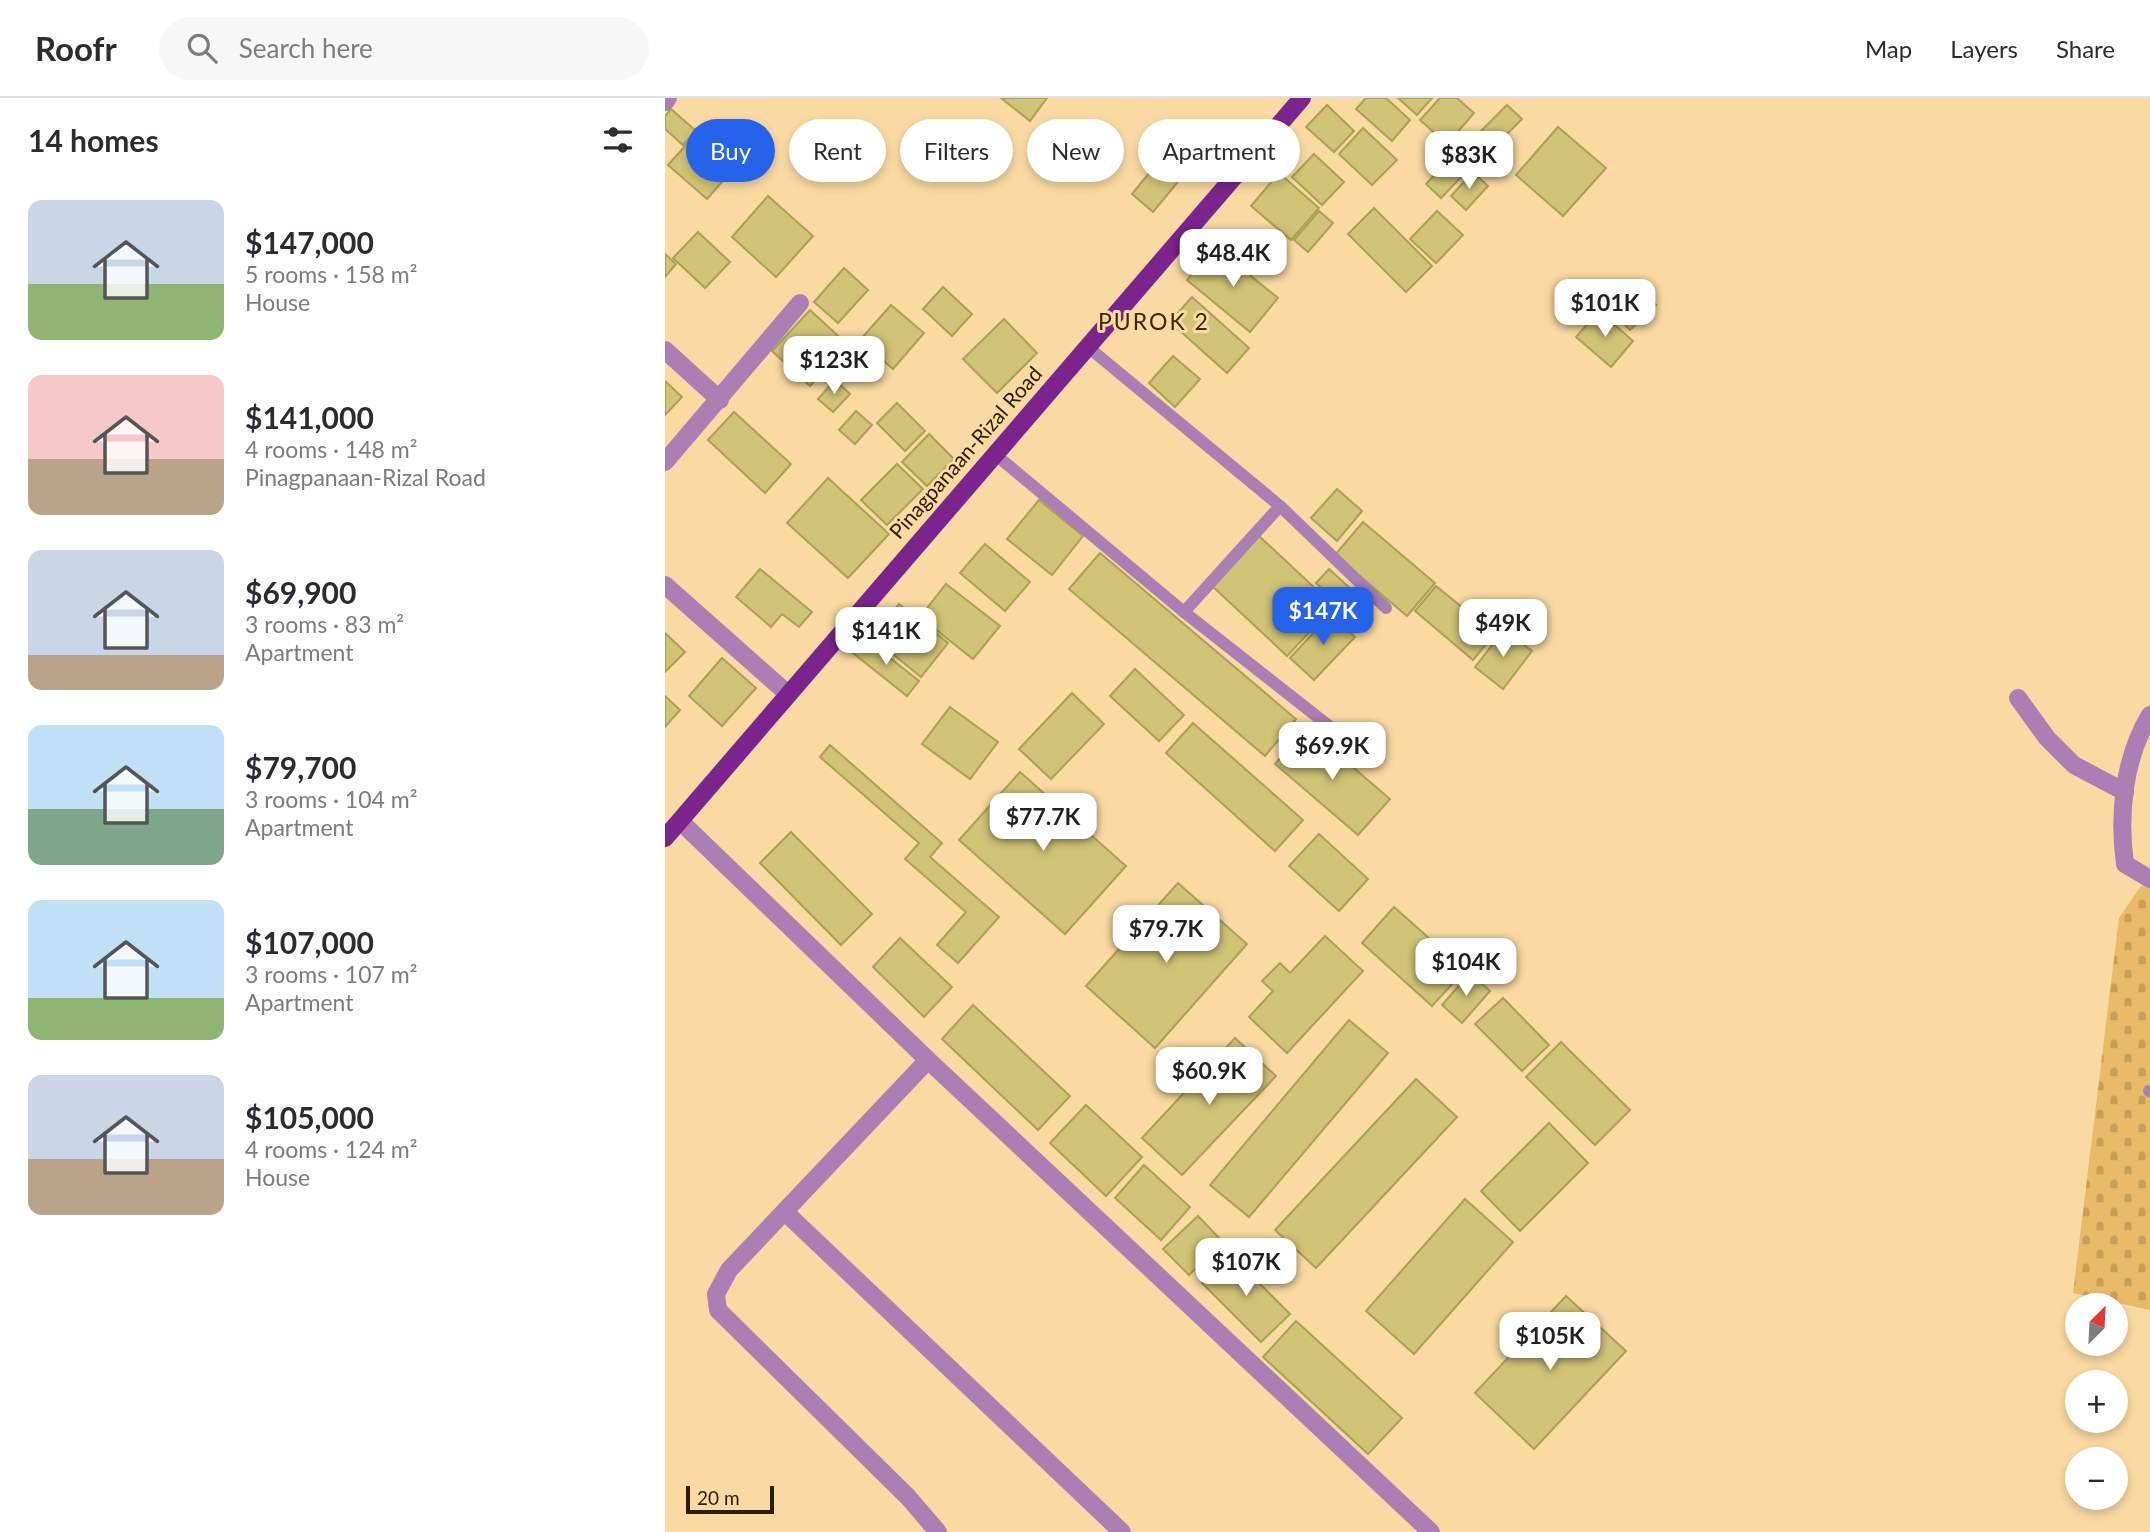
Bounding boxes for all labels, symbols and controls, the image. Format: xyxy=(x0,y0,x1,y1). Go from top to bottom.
search box xyxy=(159,17,649,80)
text: Roofr xyxy=(35,28,117,68)
icon: search xyxy=(183,29,221,67)
text: Search here xyxy=(239,32,373,64)
text: Map xyxy=(1865,34,1912,63)
text: Layers xyxy=(1950,34,2018,63)
text: Share xyxy=(2056,34,2115,63)
chip: Buy xyxy=(686,119,775,182)
chip: Rent xyxy=(789,119,886,182)
chip: Filters xyxy=(900,119,1013,182)
chip: New xyxy=(1027,119,1124,182)
chip: Apartment xyxy=(1138,119,1300,182)
icon: filters xyxy=(599,121,637,159)
text: 14 homes xyxy=(28,122,159,158)
pin: $83K xyxy=(1428,132,1510,191)
text: $83K xyxy=(1441,140,1497,168)
text: $147,000 xyxy=(245,224,374,260)
icon: home xyxy=(84,228,168,312)
pin: $48.4K xyxy=(1176,230,1290,289)
text: $48.4K xyxy=(1196,238,1270,266)
text: 5 rooms · 158 m² xyxy=(245,260,417,288)
pin: $101K xyxy=(1556,280,1654,339)
text: House xyxy=(245,288,310,316)
text: $101K xyxy=(1570,288,1640,316)
district label: PUROK 2 xyxy=(1098,307,1210,335)
pin: $123K xyxy=(785,336,883,396)
text: $123K xyxy=(799,345,869,373)
street label: Pinagpanaan-Rizal Road xyxy=(883,361,1046,543)
text: $141,000 xyxy=(245,399,374,435)
icon: home xyxy=(84,403,168,487)
text: 4 rooms · 148 m² xyxy=(245,435,417,463)
text: Pinagpanaan-Rizal Road xyxy=(245,463,486,491)
text: $69,900 xyxy=(245,574,356,610)
icon: home xyxy=(84,578,168,662)
pin: $147K xyxy=(1274,588,1372,647)
text: $147K xyxy=(1288,596,1358,624)
pin: $49K xyxy=(1462,600,1544,659)
pin: $141K xyxy=(837,608,935,667)
text: $49K xyxy=(1475,608,1531,636)
text: 3 rooms · 83 m² xyxy=(245,610,404,638)
text: $141K xyxy=(851,616,921,644)
text: Apartment xyxy=(245,638,353,666)
pin: $69.9K xyxy=(1275,722,1389,782)
text: $69.9K xyxy=(1295,731,1369,759)
text: $79,700 xyxy=(245,749,356,785)
icon: home xyxy=(84,753,168,837)
text: 3 rooms · 104 m² xyxy=(245,785,417,813)
pin: $77.7K xyxy=(986,794,1100,853)
text: $77.7K xyxy=(1006,802,1080,830)
text: Apartment xyxy=(245,813,353,841)
pin: $79.7K xyxy=(1109,906,1223,965)
text: $79.7K xyxy=(1129,914,1203,942)
text: $107,000 xyxy=(245,924,374,960)
icon: home xyxy=(84,928,168,1012)
pin: $104K xyxy=(1417,939,1515,998)
text: $104K xyxy=(1431,947,1501,975)
text: 3 rooms · 107 m² xyxy=(245,960,417,988)
text: Apartment xyxy=(245,988,353,1016)
pin: $60.9K xyxy=(1152,1048,1266,1107)
text: $60.9K xyxy=(1172,1056,1246,1084)
text: $105,000 xyxy=(245,1099,374,1135)
icon: home xyxy=(84,1103,168,1187)
text: 4 rooms · 124 m² xyxy=(245,1135,417,1163)
text: House xyxy=(245,1163,310,1191)
pin: $107K xyxy=(1197,1238,1295,1298)
text: $107K xyxy=(1211,1247,1281,1275)
north arrow xyxy=(2065,1293,2128,1356)
map controls xyxy=(2065,1293,2128,1510)
pin: $105K xyxy=(1501,1312,1599,1372)
text: $105K xyxy=(1515,1321,1585,1349)
button: + xyxy=(2065,1370,2128,1433)
button: − xyxy=(2065,1447,2128,1510)
scale bar xyxy=(686,1483,773,1515)
text: 20 m xyxy=(697,1486,740,1509)

